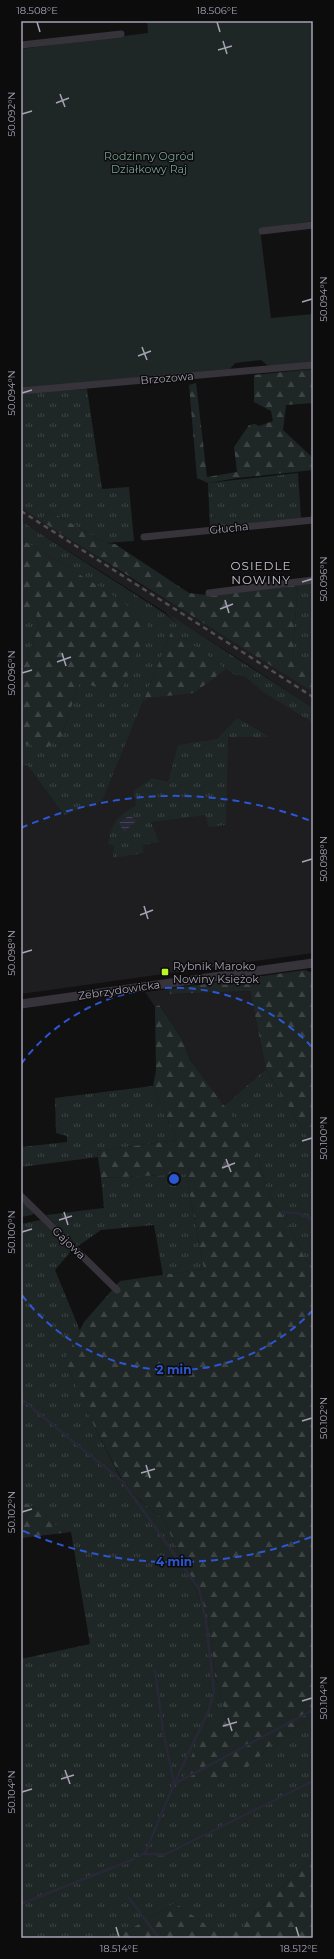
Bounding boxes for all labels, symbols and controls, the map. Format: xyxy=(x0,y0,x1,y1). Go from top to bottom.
text: 18.508°E xyxy=(16,4,58,17)
text: 18.506°E xyxy=(196,4,238,17)
text: 50.092°N xyxy=(5,92,18,136)
park label: Rodzinny Ogród Działkowy Raj xyxy=(104,149,194,176)
text: 50.094°N xyxy=(317,276,330,322)
street label: Brzozowa xyxy=(140,369,194,387)
text: 50.094°N xyxy=(5,370,18,416)
street label: Głucha xyxy=(209,519,249,537)
text: 50.096°N xyxy=(317,556,330,602)
district label: OSIEDLE NOWINY xyxy=(230,558,292,587)
text: 50.096°N xyxy=(5,650,18,696)
text: 50.098°N xyxy=(317,836,330,882)
text: 50.098°N xyxy=(5,930,18,976)
place label: Rybnik Maroko Nowiny Księżok xyxy=(173,959,259,986)
marker: Rybnik Maroko Nowiny Księżok xyxy=(160,967,170,977)
street label: Zebrzydowicka xyxy=(77,977,161,1003)
text: 50.100°N xyxy=(317,1116,330,1160)
centre of rings xyxy=(167,1172,181,1186)
text: 50.100°N xyxy=(5,1210,18,1254)
street label: Gajowa xyxy=(50,1224,88,1262)
text: 2 min xyxy=(157,1362,191,1377)
text: 50.102°N xyxy=(317,1397,330,1439)
text: 50.102°N xyxy=(5,1491,18,1533)
text: 4 min xyxy=(156,1554,192,1569)
text: 50.104°N xyxy=(317,1676,330,1720)
text: 50.104°N xyxy=(5,1770,18,1814)
text: 18.514°E xyxy=(100,1942,139,1955)
text: 18.512°E xyxy=(280,1942,318,1955)

